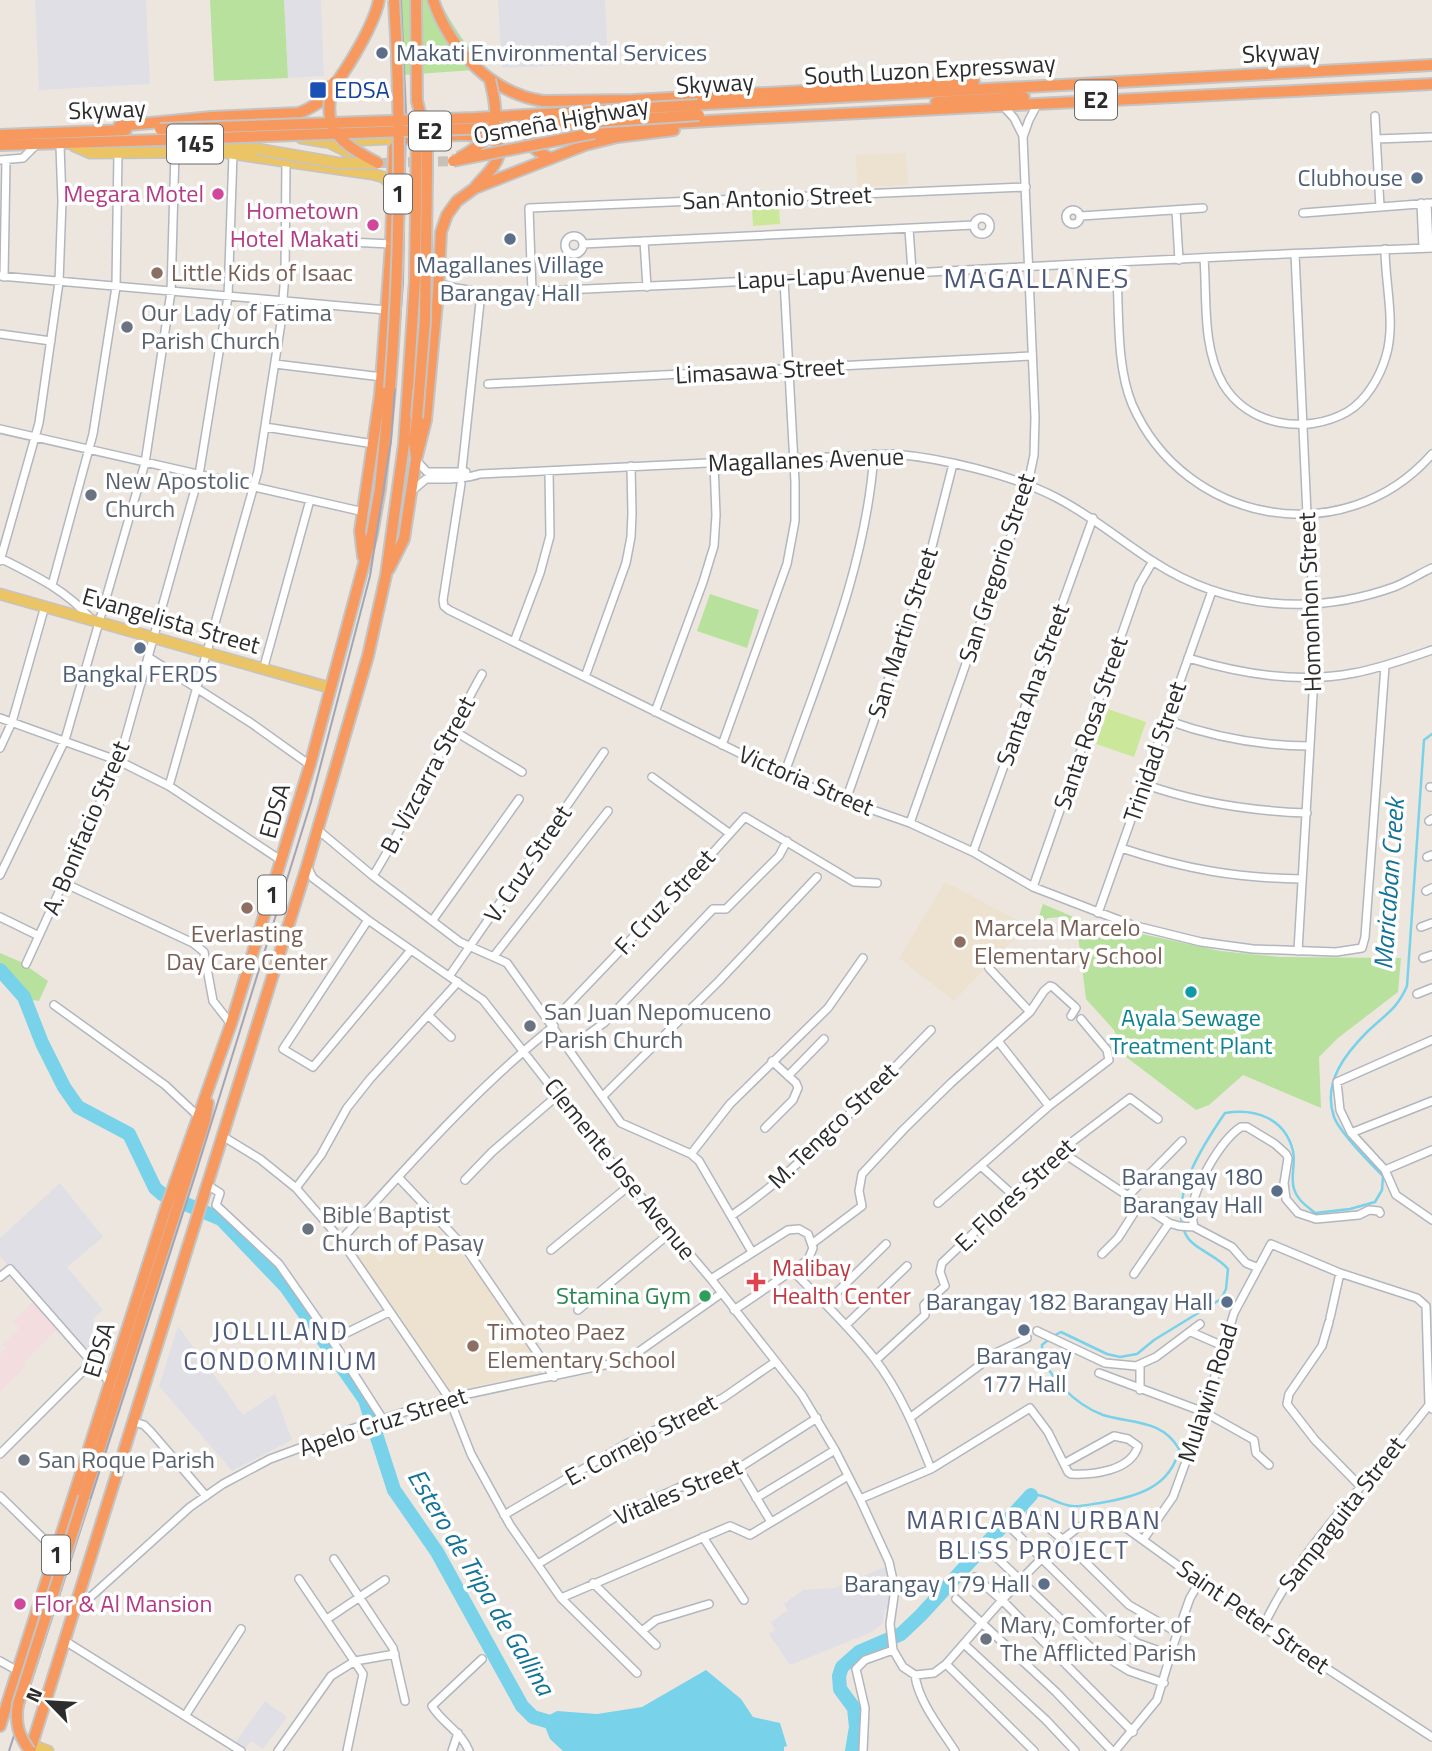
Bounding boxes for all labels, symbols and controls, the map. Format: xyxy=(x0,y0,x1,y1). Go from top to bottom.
street label: Skyway xyxy=(1241,32,1321,72)
place label: Makati Environmental Services xyxy=(396,34,707,70)
street label: South Luzon Expressway xyxy=(803,44,1057,94)
marker: Makati Environmental Services xyxy=(374,45,390,61)
street label: Skyway xyxy=(675,63,755,103)
place label: EDSA xyxy=(334,71,390,107)
marker: EDSA xyxy=(308,80,328,100)
road number: E2 xyxy=(1075,80,1117,120)
street label: Osmeña Highway xyxy=(470,87,652,153)
street label: Skyway xyxy=(67,90,147,128)
road number: E2 xyxy=(409,112,451,150)
road number: 145 xyxy=(167,125,223,164)
place label: Clubhouse xyxy=(1297,159,1403,195)
marker: Clubhouse xyxy=(1409,170,1425,186)
road number: 1 xyxy=(384,174,412,214)
place label: Megara Motel xyxy=(63,175,204,211)
street label: San Antonio Street xyxy=(682,176,873,218)
marker: Megara Motel xyxy=(210,186,226,202)
place label: Hometown Hotel Makati xyxy=(230,192,359,256)
marker: Hometown Hotel Makati xyxy=(365,217,381,233)
marker: Magallanes Village Barangay Hall xyxy=(502,231,518,247)
place label: Magallanes Village Barangay Hall xyxy=(416,246,604,310)
street label: Lapu-Lapu Avenue xyxy=(736,252,926,298)
place label: Little Kids of Isaac xyxy=(171,254,353,290)
district label: MAGALLANES xyxy=(944,256,1130,299)
marker: Little Kids of Isaac xyxy=(149,265,165,281)
place label: Our Lady of Fatima Parish Church xyxy=(141,294,332,358)
marker: Our Lady of Fatima Parish Church xyxy=(119,319,135,335)
street label: Limasawa Street xyxy=(674,348,846,392)
street label: Magallanes Avenue xyxy=(707,438,905,480)
place label: New Apostolic Church xyxy=(105,462,250,526)
street label: San Gregorio Street xyxy=(949,468,1044,667)
marker: New Apostolic Church xyxy=(83,487,99,503)
street label: Homonhon Street xyxy=(1288,511,1330,693)
street label: San Martin Street xyxy=(858,542,947,723)
street label: Evangelista Street xyxy=(78,577,265,663)
street label: Santa Ana Street xyxy=(986,598,1078,771)
street label: Santa Rosa Street xyxy=(1044,631,1137,814)
marker: Bangkal FERDS xyxy=(132,640,148,656)
place label: Bangkal FERDS xyxy=(62,655,218,691)
street label: Trinidad Street xyxy=(1113,676,1195,827)
street label: B. Vizcarra Street xyxy=(370,689,484,860)
street label: A. Bonifacio Street xyxy=(32,734,138,920)
street label: Victoria Street xyxy=(733,735,880,825)
street label: EDSA xyxy=(249,779,299,843)
water label: Maricaban Creek xyxy=(1363,794,1414,971)
street label: V. Cruz Street xyxy=(474,797,580,930)
street label: F. Cruz Street xyxy=(606,840,723,962)
road number: 1 xyxy=(258,876,286,914)
marker: Everlasting Day Care Center xyxy=(239,900,255,916)
place label: Marcela Marcelo Elementary School xyxy=(974,909,1163,973)
place label: Everlasting Day Care Center xyxy=(166,915,328,979)
marker: Marcela Marcelo Elementary School xyxy=(952,934,968,950)
marker: Ayala Sewage Treatment Plant xyxy=(1183,984,1199,1000)
place label: San Juan Nepomuceno Parish Church xyxy=(544,993,771,1057)
place label: Ayala Sewage Treatment Plant xyxy=(1110,999,1273,1063)
marker: San Juan Nepomuceno Parish Church xyxy=(522,1018,538,1034)
street label: M. Tengco Street xyxy=(759,1053,906,1197)
street label: Clemente Jose Avenue xyxy=(536,1070,705,1267)
street label: E. Flores Street xyxy=(946,1129,1083,1260)
place label: Barangay 180 Barangay Hall xyxy=(1122,1158,1263,1222)
marker: Barangay 180 Barangay Hall xyxy=(1269,1183,1285,1199)
place label: Bible Baptist Church of Pasay xyxy=(322,1196,484,1260)
marker: Bible Baptist Church of Pasay xyxy=(300,1221,316,1237)
place label: Malibay Health Center xyxy=(772,1249,911,1313)
marker: Malibay Health Center xyxy=(746,1272,766,1292)
place label: Stamina Gym xyxy=(556,1277,691,1313)
place label: Barangay 182 Barangay Hall xyxy=(926,1283,1213,1319)
marker: Stamina Gym xyxy=(697,1288,713,1304)
marker: Barangay 182 Barangay Hall xyxy=(1219,1294,1235,1310)
district label: JOLLILAND CONDOMINIUM xyxy=(183,1311,379,1380)
place label: Timoteo Paez Elementary School xyxy=(487,1313,676,1377)
street label: EDSA xyxy=(73,1318,123,1382)
street label: Mulawin Road xyxy=(1168,1319,1246,1467)
marker: Barangay 177 Hall xyxy=(1016,1322,1032,1338)
place label: Barangay 177 Hall xyxy=(976,1337,1072,1401)
marker: Timoteo Paez Elementary School xyxy=(465,1338,481,1354)
street label: Apelo Cruz Street xyxy=(294,1377,472,1465)
street label: E. Cornejo Street xyxy=(558,1384,723,1494)
street label: Sampaguita Street xyxy=(1269,1428,1414,1598)
place label: San Roque Parish xyxy=(38,1441,215,1477)
street label: Vitales Street xyxy=(608,1448,748,1534)
marker: San Roque Parish xyxy=(16,1452,32,1468)
water label: Estero de Tripa de Gallina xyxy=(398,1461,566,1704)
district label: MARICABAN URBAN BLISS PROJECT xyxy=(906,1500,1162,1569)
road number: 1 xyxy=(42,1536,70,1574)
street label: Saint Peter Street xyxy=(1170,1550,1338,1683)
place label: Barangay 179 Hall xyxy=(844,1565,1030,1601)
marker: Barangay 179 Hall xyxy=(1036,1576,1052,1592)
place label: Flor & Al Mansion xyxy=(34,1585,212,1621)
marker: Flor & Al Mansion xyxy=(12,1596,28,1612)
place label: Mary, Comforter of The Afflicted Parish xyxy=(1000,1606,1196,1670)
marker: Mary, Comforter of The Afflicted Parish xyxy=(978,1631,994,1647)
north arrow xyxy=(14,1667,84,1737)
text: N xyxy=(17,1683,49,1707)

